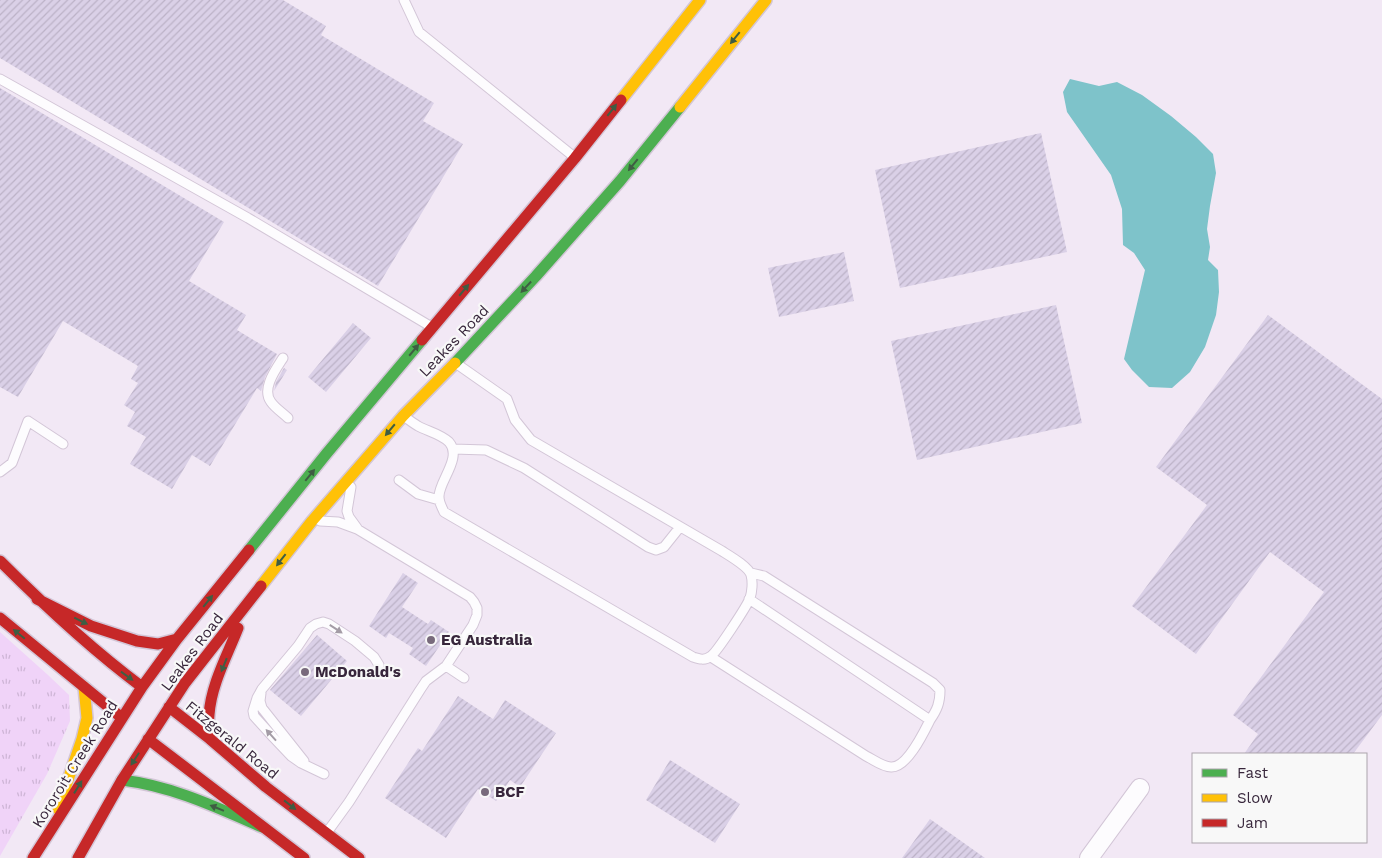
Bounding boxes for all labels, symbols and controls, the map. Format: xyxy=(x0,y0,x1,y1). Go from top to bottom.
one-way arrow xyxy=(730,32,741,45)
one-way arrow xyxy=(607,104,618,117)
one-way arrow xyxy=(628,158,639,171)
one-way arrow xyxy=(520,280,532,292)
one-way arrow xyxy=(458,284,470,296)
street label: Leakes Road xyxy=(415,302,493,380)
one-way arrow xyxy=(408,343,419,356)
one-way arrow xyxy=(385,424,396,437)
one-way arrow xyxy=(305,469,316,482)
one-way arrow xyxy=(276,553,287,566)
one-way arrow xyxy=(202,595,213,608)
street label: Leakes Road xyxy=(157,610,227,694)
one-way arrow xyxy=(73,617,88,625)
one-way arrow xyxy=(330,624,343,633)
one-way arrow xyxy=(12,628,25,639)
place label: EG Australia xyxy=(441,631,532,649)
marker: EG Australia xyxy=(425,634,437,646)
one-way arrow xyxy=(220,658,228,673)
place label: McDonald's xyxy=(315,663,401,681)
marker: McDonald's xyxy=(299,666,311,678)
one-way arrow xyxy=(120,671,133,682)
street label: Kororoit Creek Road xyxy=(28,697,122,831)
street label: Fitzgerald Road xyxy=(182,697,282,783)
one-way arrow xyxy=(265,730,277,742)
one-way arrow xyxy=(130,753,140,766)
legend xyxy=(1192,753,1367,843)
text: Fast xyxy=(1237,764,1269,782)
one-way arrow xyxy=(74,780,83,794)
place label: BCF xyxy=(495,783,525,801)
marker: BCF xyxy=(479,786,491,798)
text: Slow xyxy=(1237,789,1273,807)
one-way arrow xyxy=(283,800,297,810)
one-way arrow xyxy=(210,804,224,812)
text: Jam xyxy=(1237,814,1268,832)

